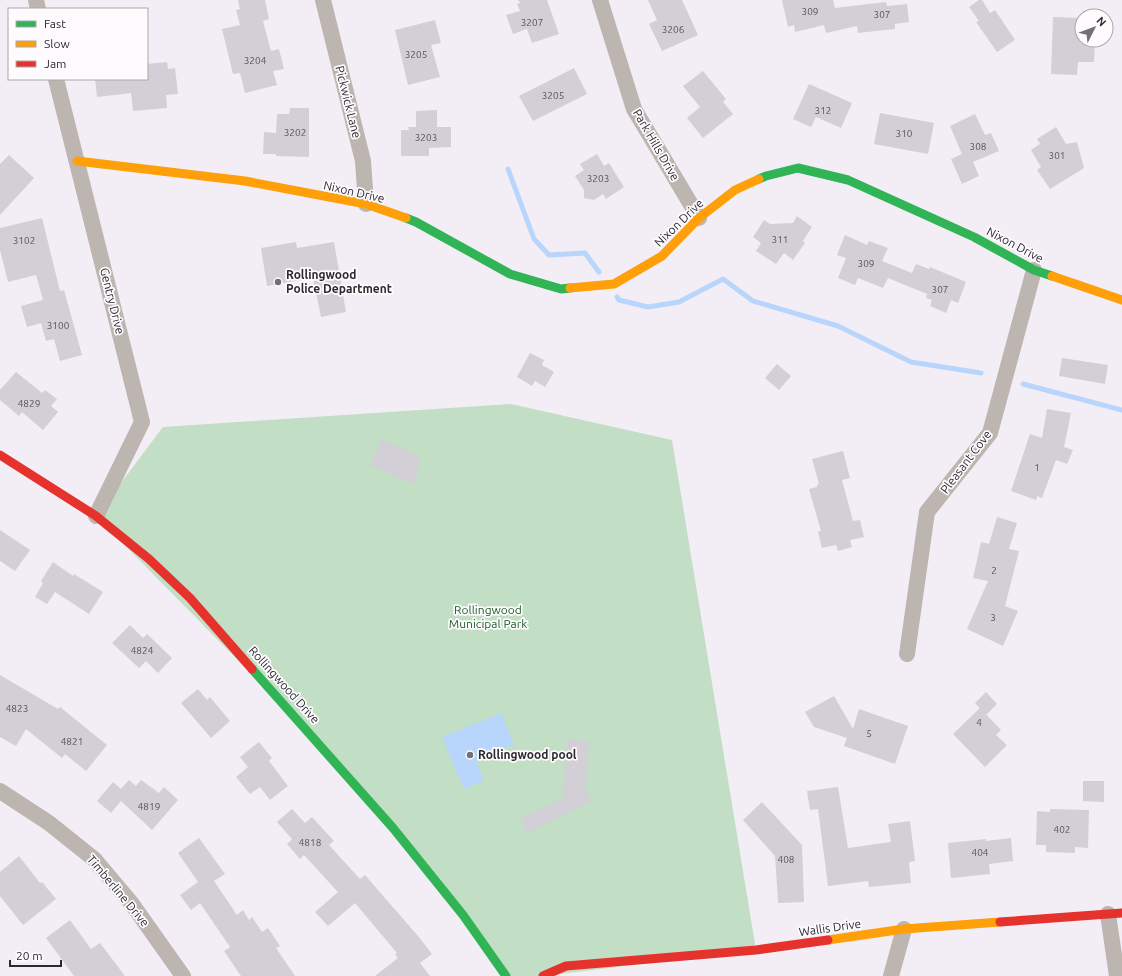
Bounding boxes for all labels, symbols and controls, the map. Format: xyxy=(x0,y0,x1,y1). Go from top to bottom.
house number: 309 xyxy=(802,6,818,17)
legend xyxy=(8,8,148,80)
north arrow xyxy=(1074,8,1114,48)
house number: 307 xyxy=(874,9,890,20)
text: N xyxy=(1094,14,1109,28)
text: Fast xyxy=(44,17,66,30)
house number: 3207 xyxy=(521,17,543,28)
house number: 3206 xyxy=(662,24,685,35)
text: Slow xyxy=(44,37,70,50)
house number: 3205 xyxy=(405,49,427,60)
house number: 3204 xyxy=(244,55,267,66)
text: Jam xyxy=(44,57,66,70)
street label: Pickwick Lane xyxy=(333,64,364,139)
house number: 3205 xyxy=(542,90,564,101)
house number: 312 xyxy=(815,105,831,116)
street label: Park Hills Drive xyxy=(631,107,682,183)
house number: 3202 xyxy=(284,127,306,138)
house number: 310 xyxy=(896,128,913,139)
house number: 3203 xyxy=(415,132,437,143)
house number: 308 xyxy=(970,141,987,152)
house number: 301 xyxy=(1049,150,1065,161)
house number: 3203 xyxy=(587,173,609,184)
street label: Nixon Drive xyxy=(322,178,386,205)
street label: Nixon Drive xyxy=(652,196,706,249)
street label: Nixon Drive xyxy=(985,224,1046,265)
house number: 311 xyxy=(772,234,788,245)
house number: 3102 xyxy=(13,235,35,246)
house number: 309 xyxy=(858,258,874,269)
street label: Gentry Drive xyxy=(98,266,127,335)
place label: Rollingwood Police Department xyxy=(286,268,392,295)
marker: Rollingwood Police Department xyxy=(273,277,283,287)
house number: 307 xyxy=(932,284,948,295)
house number: 3100 xyxy=(47,320,70,331)
house number: 4829 xyxy=(18,398,40,409)
street label: Pleasant Cove xyxy=(938,428,994,496)
house number: 1 xyxy=(1034,462,1040,473)
house number: 2 xyxy=(991,565,997,576)
park label: Rollingwood Municipal Park xyxy=(449,603,527,630)
house number: 3 xyxy=(990,612,996,623)
street label: Rollingwood Drive xyxy=(246,644,322,726)
house number: 4824 xyxy=(131,645,154,656)
house number: 4823 xyxy=(6,703,28,714)
house number: 4 xyxy=(976,717,982,728)
house number: 5 xyxy=(866,728,872,739)
house number: 4821 xyxy=(61,736,83,747)
place label: Rollingwood pool xyxy=(478,748,577,761)
marker: Rollingwood pool xyxy=(465,750,475,760)
house number: 4819 xyxy=(138,801,160,812)
house number: 402 xyxy=(1054,824,1070,835)
house number: 4818 xyxy=(299,837,322,848)
house number: 404 xyxy=(972,847,989,858)
street label: Timberline Drive xyxy=(85,852,152,929)
house number: 408 xyxy=(778,854,795,865)
street label: Wallis Drive xyxy=(798,917,862,938)
scale bar xyxy=(10,942,61,968)
text: 20 m xyxy=(16,949,43,962)

